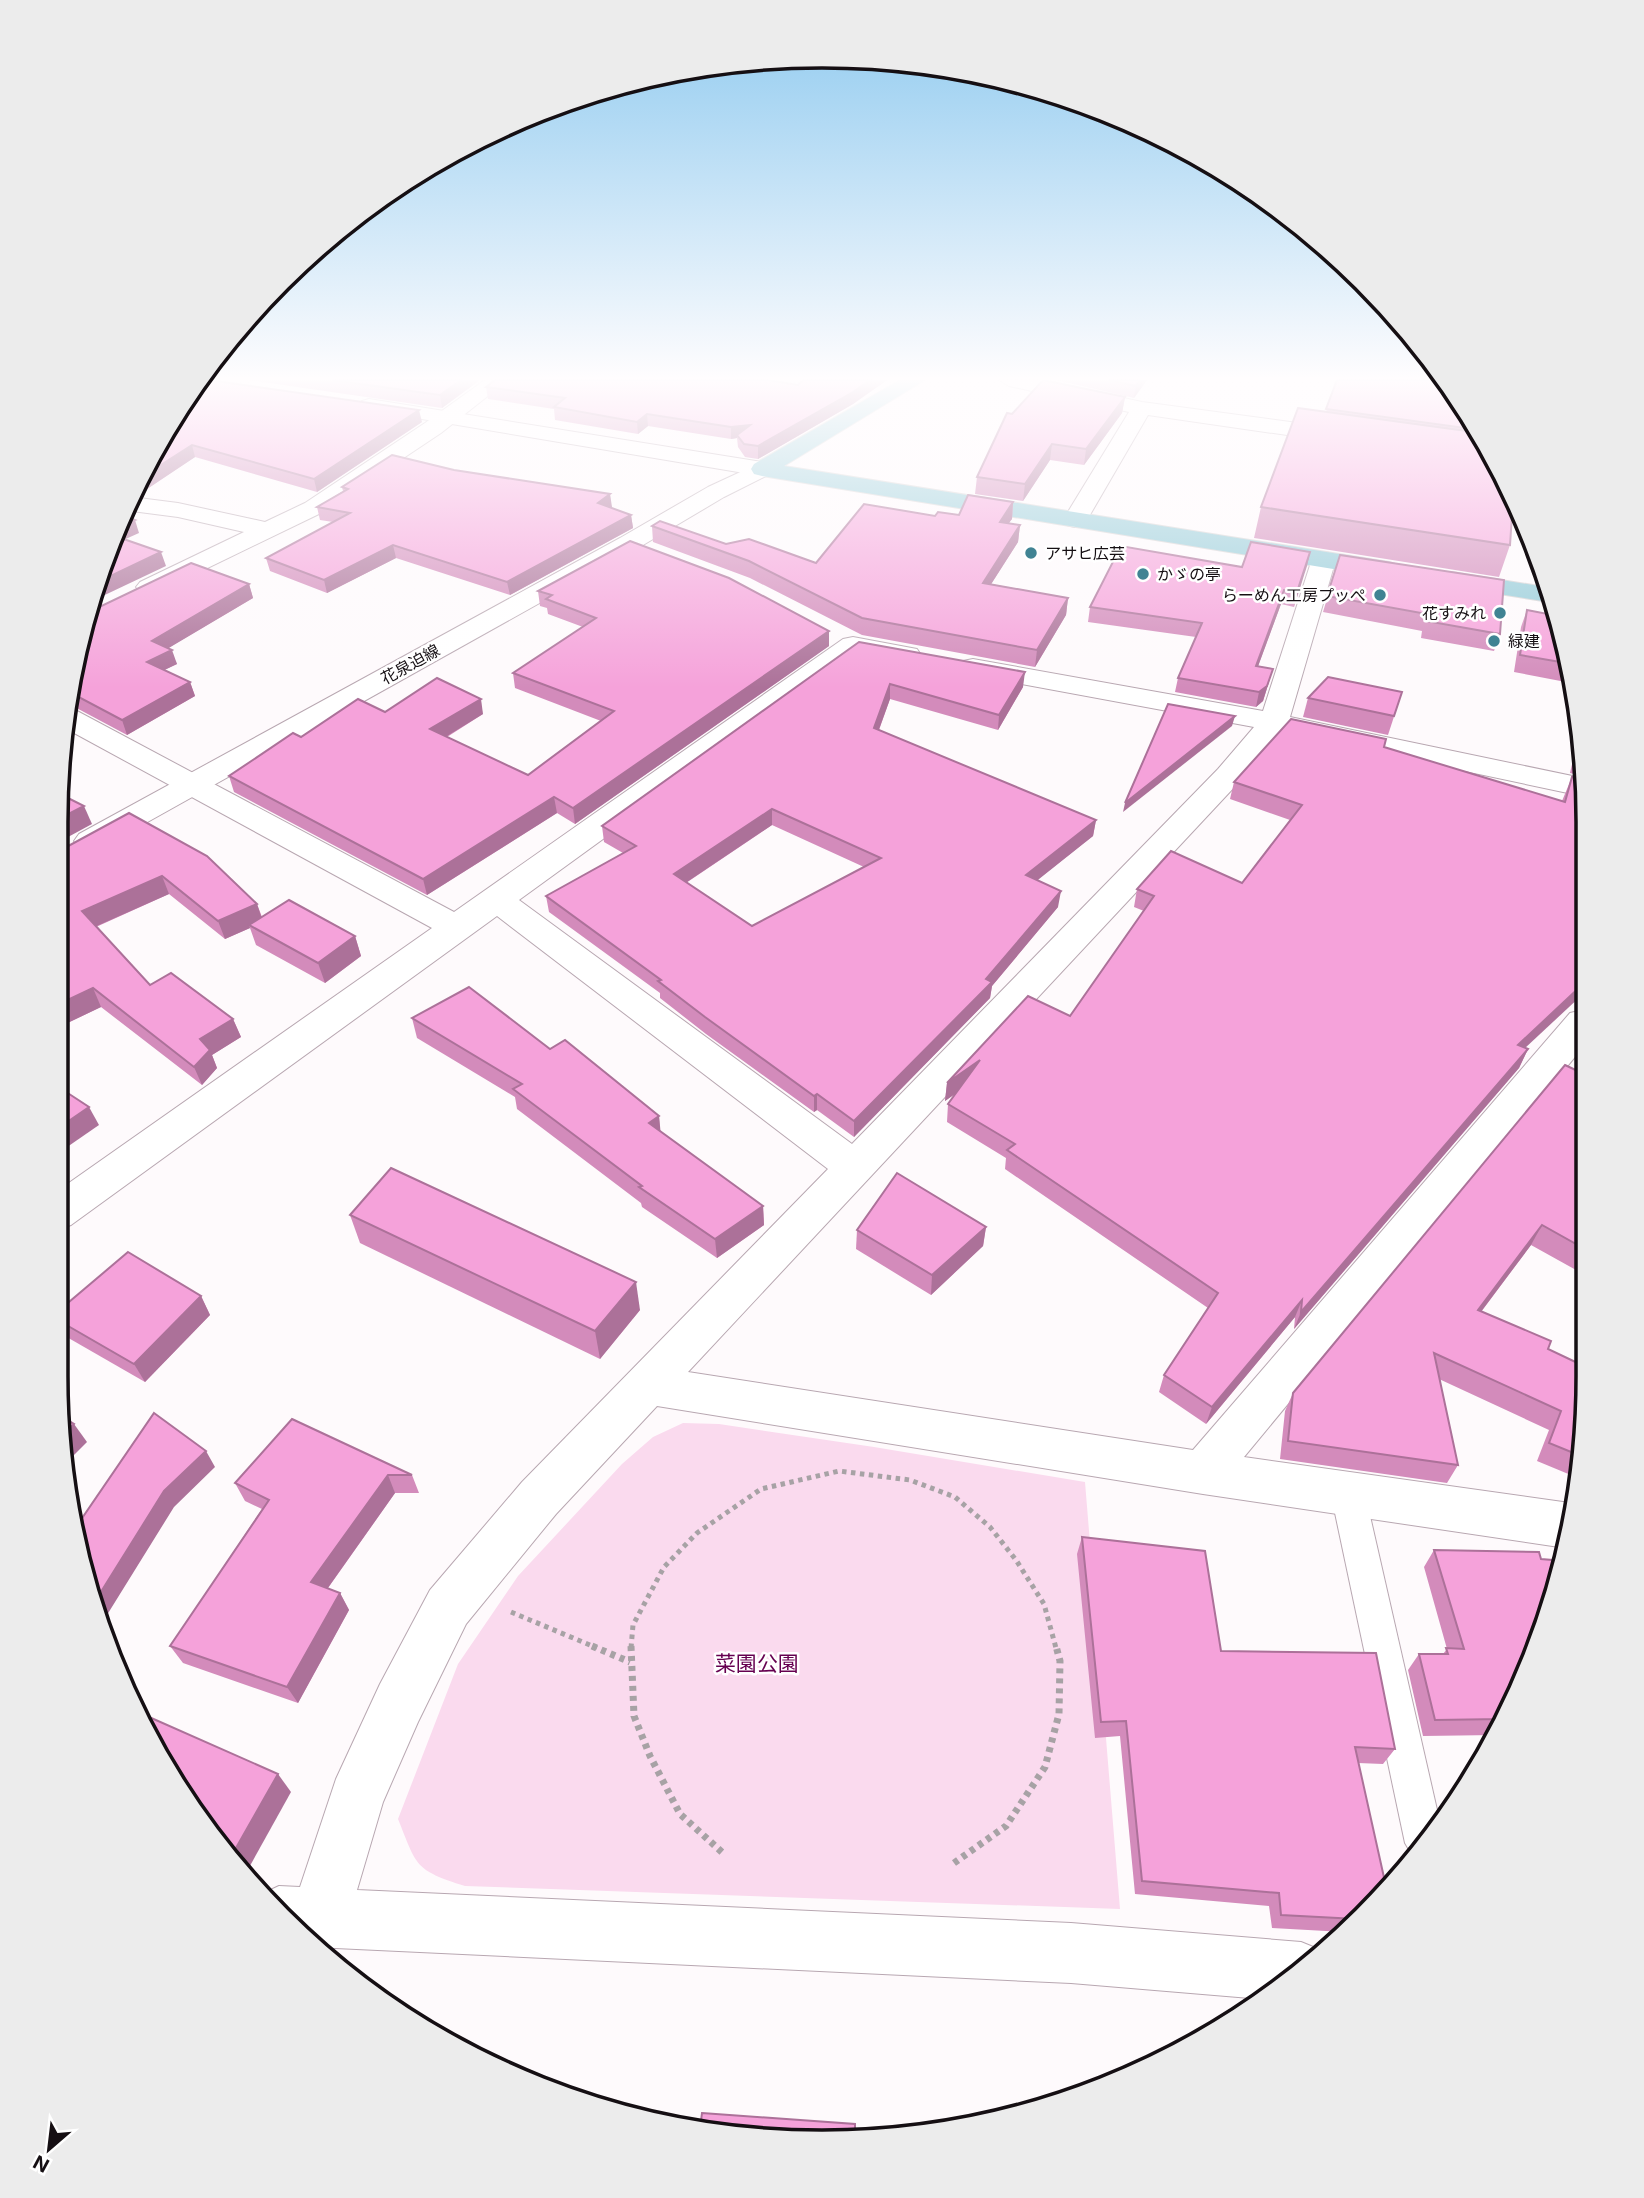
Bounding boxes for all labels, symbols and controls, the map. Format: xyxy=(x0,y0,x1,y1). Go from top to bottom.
place label: アサヒ広芸 xyxy=(1045,543,1125,563)
marker: アサヒ広芸 xyxy=(1023,545,1039,561)
place label: かゞの亭 xyxy=(1157,564,1221,584)
marker: かゞの亭 xyxy=(1135,566,1151,582)
place label: らーめん工房プッぺ xyxy=(1222,585,1366,605)
marker: らーめん工房プッぺ xyxy=(1372,587,1388,603)
place label: 花すみれ xyxy=(1422,603,1486,623)
marker: 花すみれ xyxy=(1492,605,1508,621)
place label: 緑建 xyxy=(1508,631,1540,651)
marker: 緑建 xyxy=(1486,633,1502,649)
street label: 花泉迫線 xyxy=(377,640,443,688)
park label: 菜園公園 xyxy=(715,1651,799,1676)
north arrow xyxy=(14,2114,84,2184)
text: N xyxy=(29,2150,53,2177)

